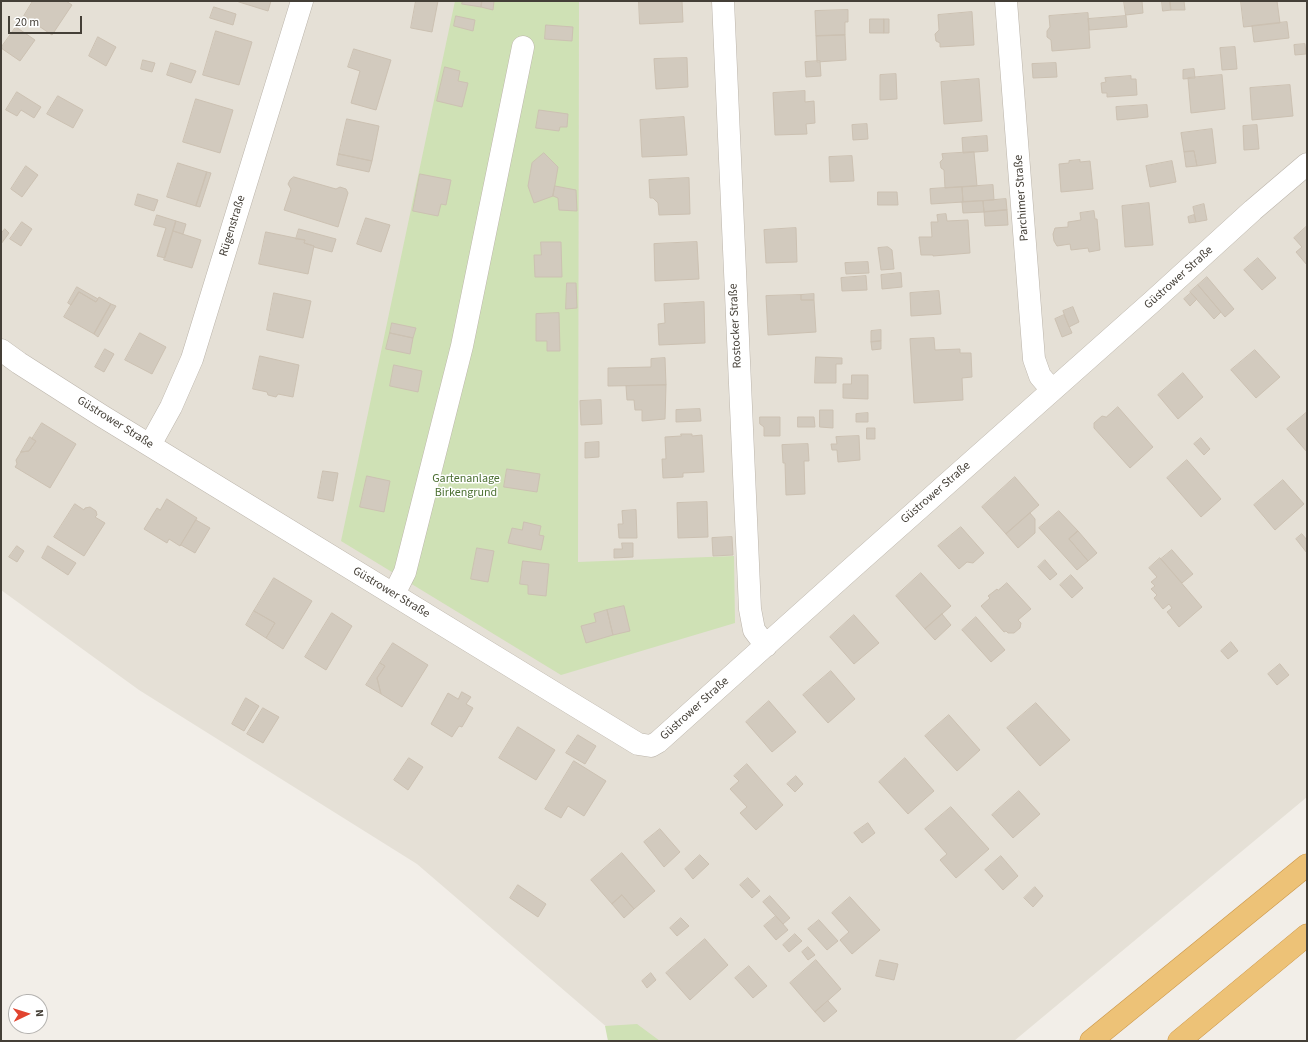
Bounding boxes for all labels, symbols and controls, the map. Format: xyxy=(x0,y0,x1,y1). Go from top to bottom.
scale bar xyxy=(10,8,84,34)
text: 20 m xyxy=(15,14,39,31)
street label: Parchimer Straße xyxy=(1012,154,1032,242)
street label: Rügenstraße xyxy=(217,194,249,258)
street label: Güstrower Straße xyxy=(1142,243,1216,313)
street label: Rostocker Straße xyxy=(727,283,745,369)
street label: Güstrower Straße xyxy=(74,394,156,452)
street label: Güstrower Straße xyxy=(898,459,974,527)
park label: Gartenanlage Birkengrund xyxy=(432,472,500,500)
street label: Güstrower Straße xyxy=(350,564,432,622)
street label: Güstrower Straße xyxy=(658,674,732,744)
north arrow xyxy=(8,994,48,1034)
text: N xyxy=(32,1009,47,1017)

